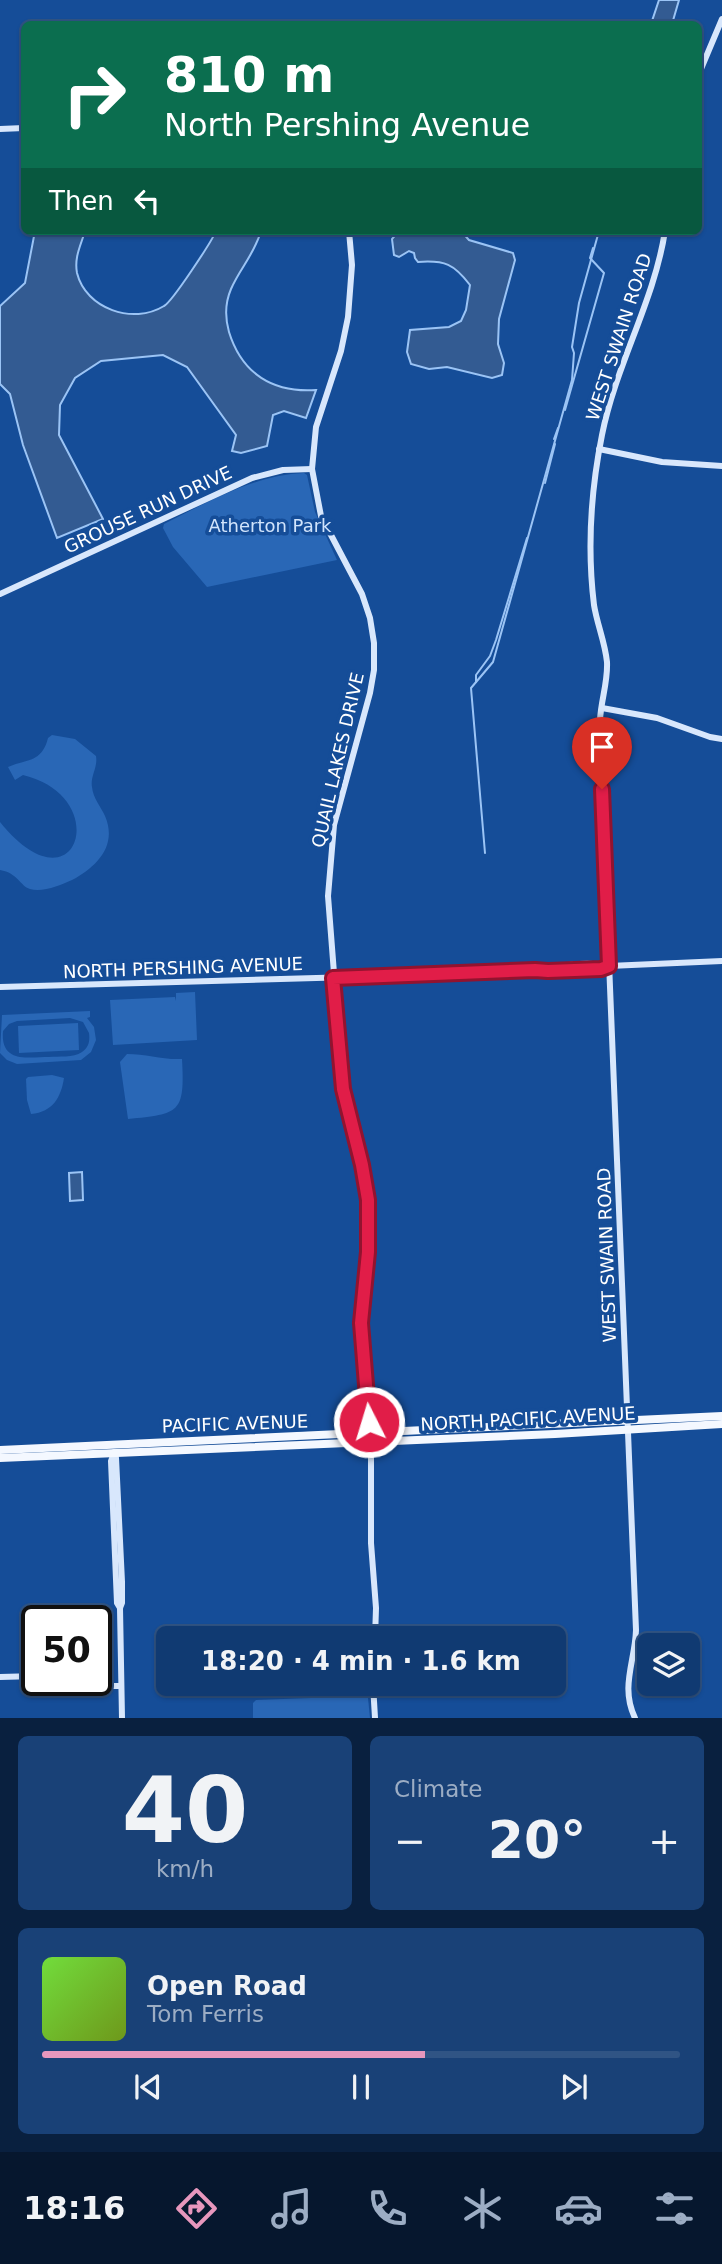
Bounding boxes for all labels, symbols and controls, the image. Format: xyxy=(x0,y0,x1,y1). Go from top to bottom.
text: 810 m xyxy=(164,47,334,104)
icon: right xyxy=(49,49,140,140)
text: North Pershing Avenue xyxy=(164,106,530,144)
icon: left xyxy=(128,182,166,220)
text: Then xyxy=(49,186,114,216)
street label: WEST SWAIN ROAD xyxy=(582,250,656,423)
street label: GROUSE RUN DRIVE xyxy=(61,461,235,558)
park label: Atherton Park xyxy=(208,515,332,536)
street label: QUAIL LAKES DRIVE xyxy=(307,670,368,850)
pin xyxy=(572,717,632,789)
icon: arrive xyxy=(583,728,621,766)
street label: NORTH PERSHING AVENUE xyxy=(63,953,303,982)
street label: WEST SWAIN ROAD xyxy=(593,1167,620,1343)
position arrow xyxy=(332,1385,406,1459)
street label: NORTH PACIFIC AVENUE xyxy=(420,1402,636,1435)
street label: PACIFIC AVENUE xyxy=(161,1410,308,1437)
speed limit sign: 50 xyxy=(21,1605,112,1696)
map controls xyxy=(637,1633,700,1696)
button: layers xyxy=(637,1633,700,1696)
text: 18:20 · 4 min · 1.6 km xyxy=(201,1646,521,1676)
text: 40 xyxy=(122,1758,248,1863)
text: Climate xyxy=(394,1776,483,1802)
text: 20° xyxy=(488,1810,586,1870)
text: − xyxy=(394,1819,426,1863)
text: + xyxy=(648,1819,680,1863)
text: km/h xyxy=(156,1856,214,1882)
text: Open Road xyxy=(147,1971,307,2001)
text: Tom Ferris xyxy=(147,2001,264,2027)
icon: previous xyxy=(129,2068,167,2106)
icon: pause xyxy=(342,2068,380,2106)
icon: next xyxy=(555,2068,593,2106)
icon: directions xyxy=(172,2184,221,2233)
icon: music xyxy=(267,2184,316,2233)
icon: phone xyxy=(363,2184,412,2233)
icon: climate xyxy=(458,2184,507,2233)
icon: car xyxy=(554,2184,603,2233)
icon: filters xyxy=(650,2184,699,2233)
text: 18:16 xyxy=(23,2189,125,2227)

